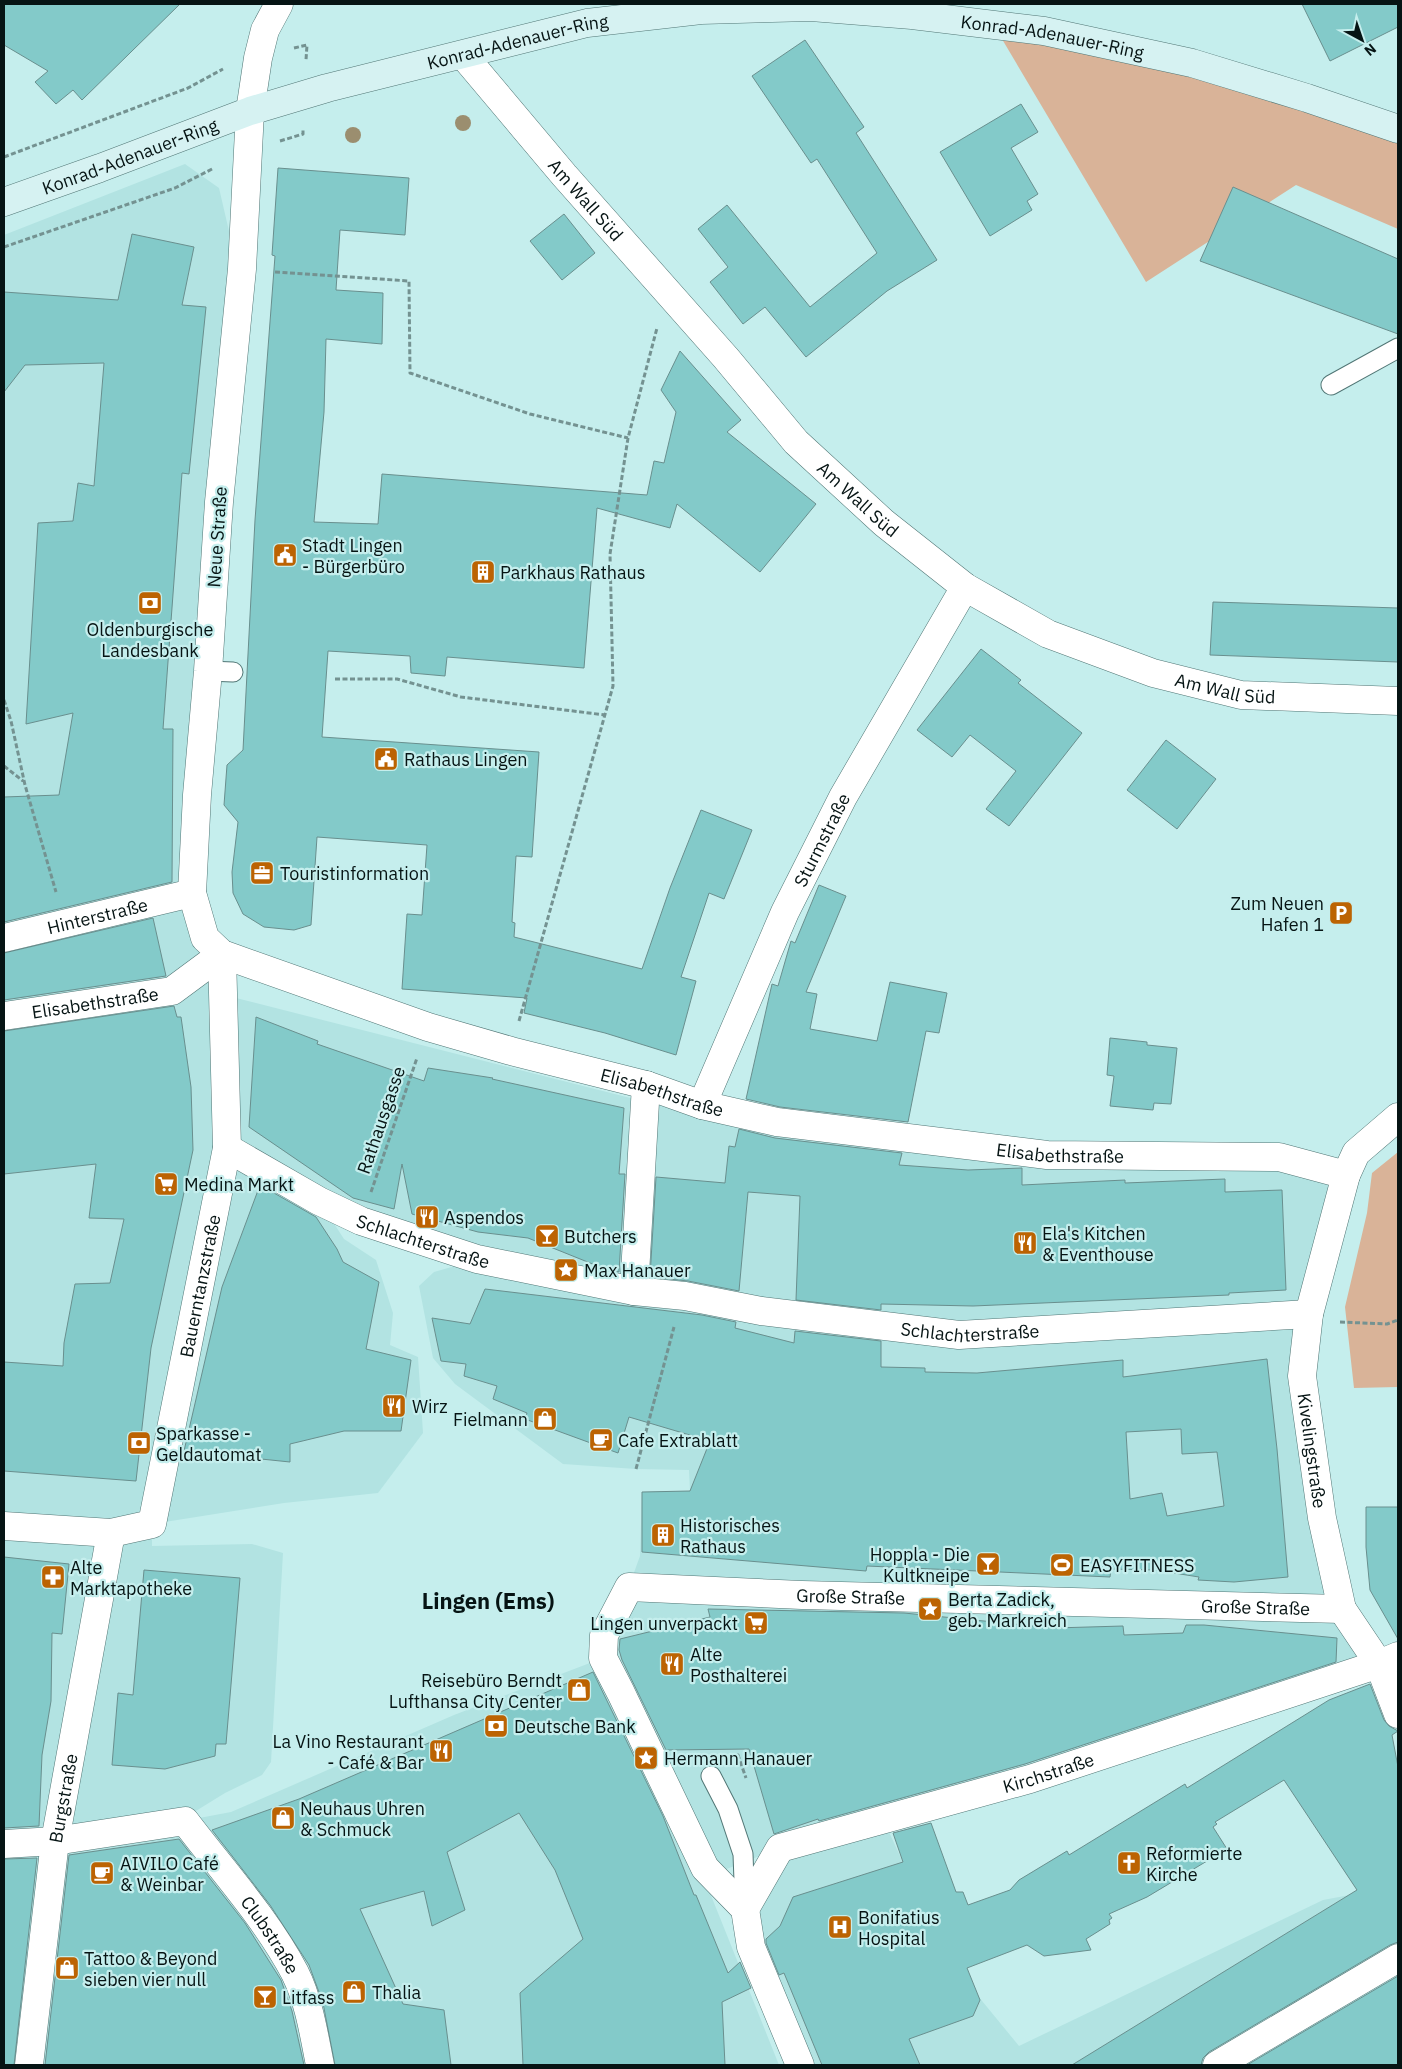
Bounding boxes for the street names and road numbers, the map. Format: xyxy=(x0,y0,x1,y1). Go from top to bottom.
street label: Konrad-Adenauer-Ring xyxy=(425,9,610,74)
street label: Konrad-Adenauer-Ring xyxy=(960,10,1147,64)
street label: Konrad-Adenauer-Ring xyxy=(39,113,221,199)
street label: Am Wall Süd xyxy=(544,154,628,246)
street label: Am Wall Süd xyxy=(813,456,904,542)
street label: Neue Straße xyxy=(202,486,232,588)
street label: Am Wall Süd xyxy=(1173,667,1276,708)
street label: Sturmstraße xyxy=(788,789,855,890)
street label: Hinterstraße xyxy=(45,892,150,939)
street label: Elisabethstraße xyxy=(30,982,160,1023)
street label: Elisabethstraße xyxy=(598,1062,726,1121)
street label: Rathausgasse xyxy=(352,1063,410,1177)
street label: Elisabethstraße xyxy=(995,1137,1124,1167)
street label: Schlachterstraße xyxy=(353,1209,492,1273)
street label: Bauerntanzstraße xyxy=(174,1212,225,1359)
street label: Schlachterstraße xyxy=(899,1317,1040,1347)
street label: Kivelingstraße xyxy=(1293,1391,1332,1510)
street label: Große Straße xyxy=(796,1583,906,1609)
street label: Große Straße xyxy=(1201,1594,1310,1620)
street label: Kirchstraße xyxy=(1000,1747,1097,1797)
street label: Burgstraße xyxy=(43,1752,82,1845)
street label: Clubstraße xyxy=(236,1891,305,1978)

